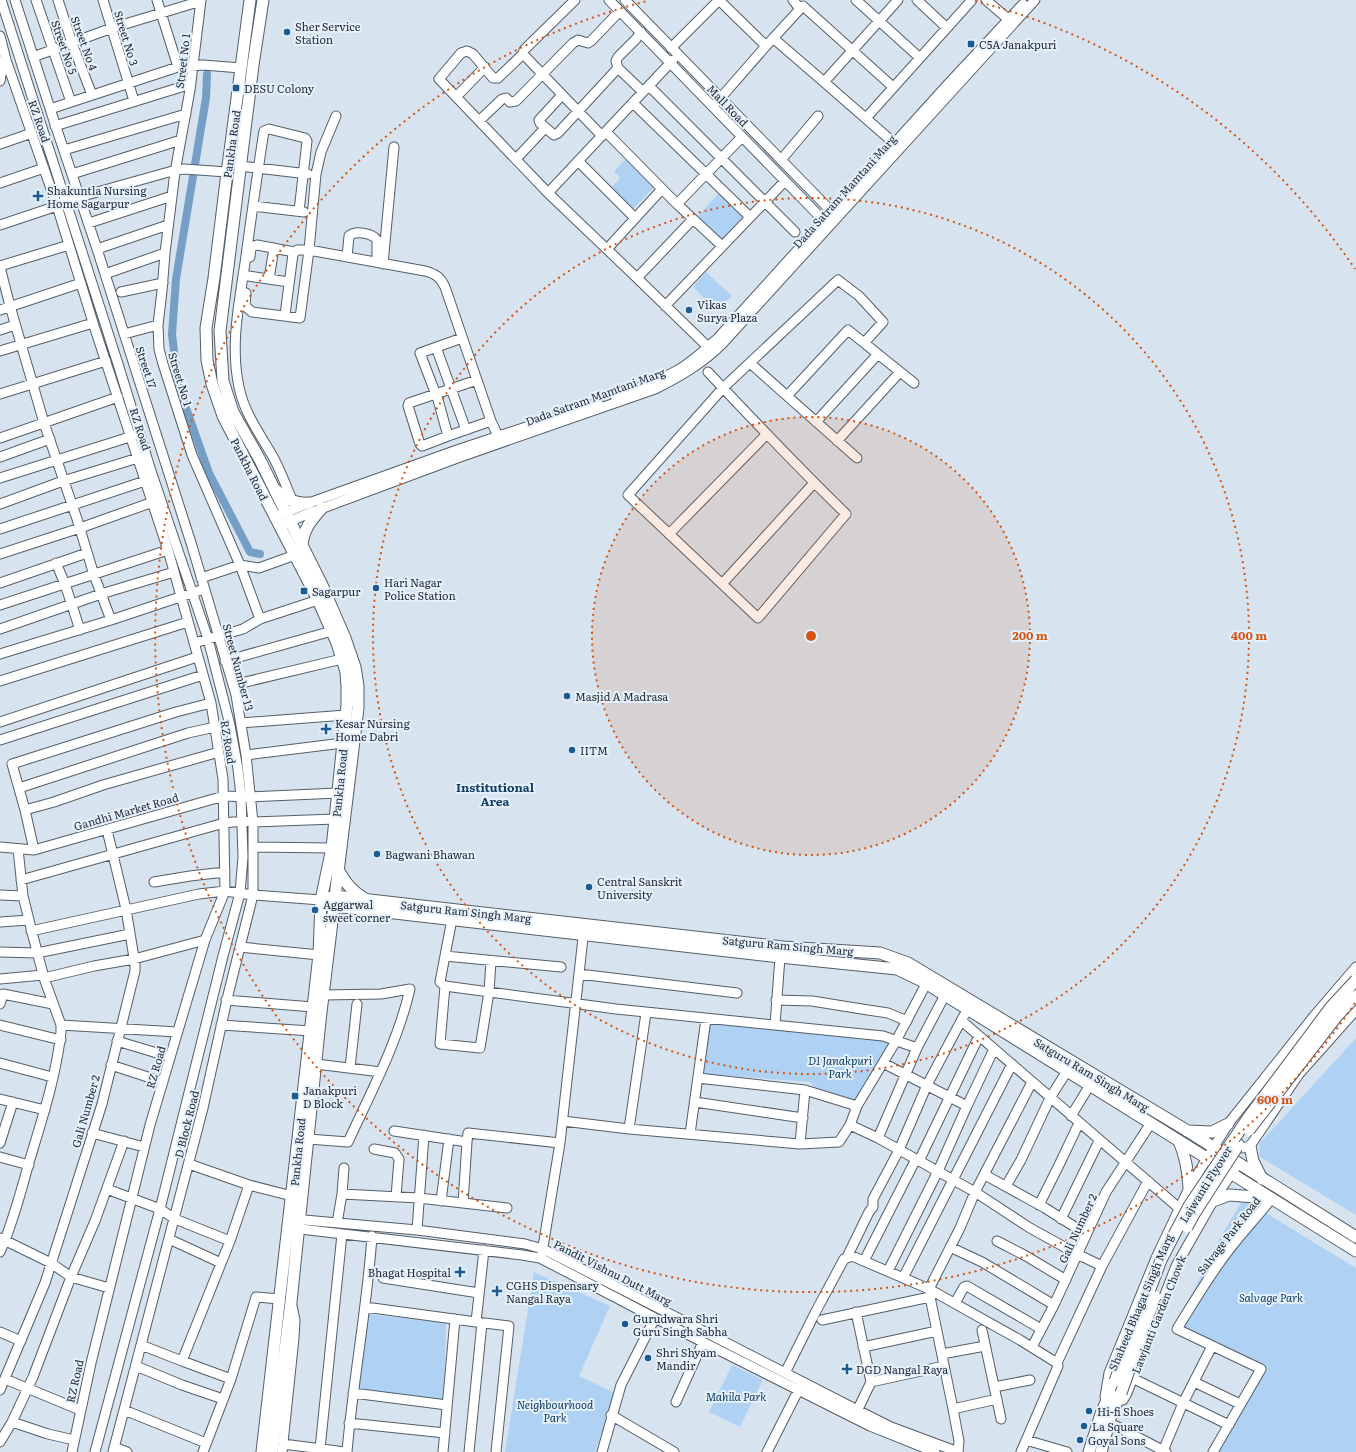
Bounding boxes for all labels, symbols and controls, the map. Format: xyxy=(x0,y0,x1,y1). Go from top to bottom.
street label: Street No 3 xyxy=(111,8,143,68)
street label: Street No 4 xyxy=(68,13,102,73)
street label: Street No 5 xyxy=(48,18,82,77)
place label: Sher Service Station xyxy=(295,18,361,47)
marker: Sher Service Station xyxy=(282,27,292,37)
street label: Street No 1 xyxy=(171,32,193,89)
place label: C5A Janakpuri xyxy=(979,36,1057,52)
marker: C5A Janakpuri xyxy=(966,39,976,49)
place label: DESU Colony xyxy=(244,80,315,96)
street label: Mall Road xyxy=(704,80,752,130)
marker: DESU Colony xyxy=(231,83,241,93)
street label: RZ Road xyxy=(25,98,55,145)
street label: Pankha Road xyxy=(218,109,244,179)
street label: Dada Satram Mamtani Marg xyxy=(789,130,900,251)
place label: Shakuntla Nursing Home Sagarpur xyxy=(47,182,147,211)
marker: Shakuntla Nursing Home Sagarpur xyxy=(32,190,44,202)
place label: Vikas Surya Plaza xyxy=(697,296,758,325)
marker: Vikas Surya Plaza xyxy=(684,305,694,315)
street label: Street 17 xyxy=(133,344,161,391)
street label: Street No 1 xyxy=(165,350,197,408)
street label: Dada Satram Mamtani Marg xyxy=(523,363,668,429)
street label: RZ Road xyxy=(127,406,156,453)
street label: Pankha Road xyxy=(227,435,273,503)
place label: Hari Nagar Police Station xyxy=(384,574,456,603)
place label: Sagarpur xyxy=(312,583,361,599)
marker: Hari Nagar Police Station xyxy=(371,583,381,593)
marker: Sagarpur xyxy=(299,586,309,596)
street label: Street Number 13 xyxy=(220,622,258,712)
text: 200 m xyxy=(1012,626,1048,644)
text: 400 m xyxy=(1231,626,1267,644)
centre of rings xyxy=(804,629,818,643)
place label: Masjid A Madrasa xyxy=(575,688,668,704)
marker: Masjid A Madrasa xyxy=(562,691,572,701)
place label: Kesar Nursing Home Dabri xyxy=(335,715,411,744)
street label: RZ Road xyxy=(218,719,240,765)
marker: Kesar Nursing Home Dabri xyxy=(320,723,332,735)
place label: IITM xyxy=(580,742,608,758)
marker: IITM xyxy=(567,745,577,755)
street label: Pankha Road xyxy=(327,748,351,818)
district label: Institutional Area xyxy=(456,778,535,810)
street label: Gandhi Market Road xyxy=(72,788,180,834)
place label: Bagwani Bhawan xyxy=(385,846,475,862)
marker: Bagwani Bhawan xyxy=(372,849,382,859)
place label: Central Sanskrit University xyxy=(597,873,683,902)
marker: Central Sanskrit University xyxy=(584,882,594,892)
place label: Aggarwal sweet corner xyxy=(323,896,391,925)
street label: Satguru Ram Singh Marg xyxy=(400,896,533,926)
marker: Aggarwal sweet corner xyxy=(310,905,320,915)
street label: Satguru Ram Singh Marg xyxy=(722,931,855,959)
street label: Satguru Ram Singh Marg xyxy=(1032,1033,1153,1115)
street label: RZ Road xyxy=(141,1043,169,1090)
park label: D1 Janakpuri Park xyxy=(808,1052,873,1081)
street label: Gali Number 2 xyxy=(67,1072,103,1149)
place label: Janakpuri D Block xyxy=(303,1082,357,1111)
street label: D Block Road xyxy=(170,1088,202,1159)
text: 600 m xyxy=(1257,1090,1293,1108)
marker: Janakpuri D Block xyxy=(290,1091,300,1101)
street label: Pankha Road xyxy=(285,1117,309,1187)
street label: Lajwanti Flyover xyxy=(1175,1142,1235,1225)
street label: Gali Number 2 xyxy=(1054,1190,1100,1265)
street label: Salvage Park Road xyxy=(1193,1193,1264,1277)
street label: Shaheed Bhagat Singh Marg xyxy=(1104,1230,1176,1373)
street label: Pandit Vishnu Dutt Marg xyxy=(551,1235,676,1309)
street label: Lawjanti Garden Chowk xyxy=(1127,1252,1189,1376)
place label: Bhagat Hospital xyxy=(368,1264,451,1280)
marker: Bhagat Hospital xyxy=(454,1266,466,1278)
place label: CGHS Dispensary Nangal Raya xyxy=(506,1277,599,1306)
marker: CGHS Dispensary Nangal Raya xyxy=(491,1285,503,1297)
park label: Salvage Park xyxy=(1239,1289,1303,1305)
place label: Gurudwara Shri Guru Singh Sabha xyxy=(633,1310,728,1339)
marker: Gurudwara Shri Guru Singh Sabha xyxy=(620,1319,630,1329)
place label: Shri Shyam Mandir xyxy=(656,1344,717,1373)
marker: Shri Shyam Mandir xyxy=(643,1353,653,1363)
street label: RZ Road xyxy=(61,1357,87,1404)
place label: DGD Nangal Raya xyxy=(856,1361,948,1377)
marker: DGD Nangal Raya xyxy=(841,1363,853,1375)
park label: Mahila Park xyxy=(706,1388,766,1404)
park label: Neighbourhood Park xyxy=(517,1396,594,1425)
place label: Hi-fi Shoes xyxy=(1097,1403,1154,1419)
marker: Hi-fi Shoes xyxy=(1084,1406,1094,1416)
place label: La Square xyxy=(1092,1418,1144,1434)
marker: La Square xyxy=(1079,1421,1089,1431)
place label: Goyal Sons xyxy=(1088,1432,1146,1448)
marker: Goyal Sons xyxy=(1075,1435,1085,1445)

